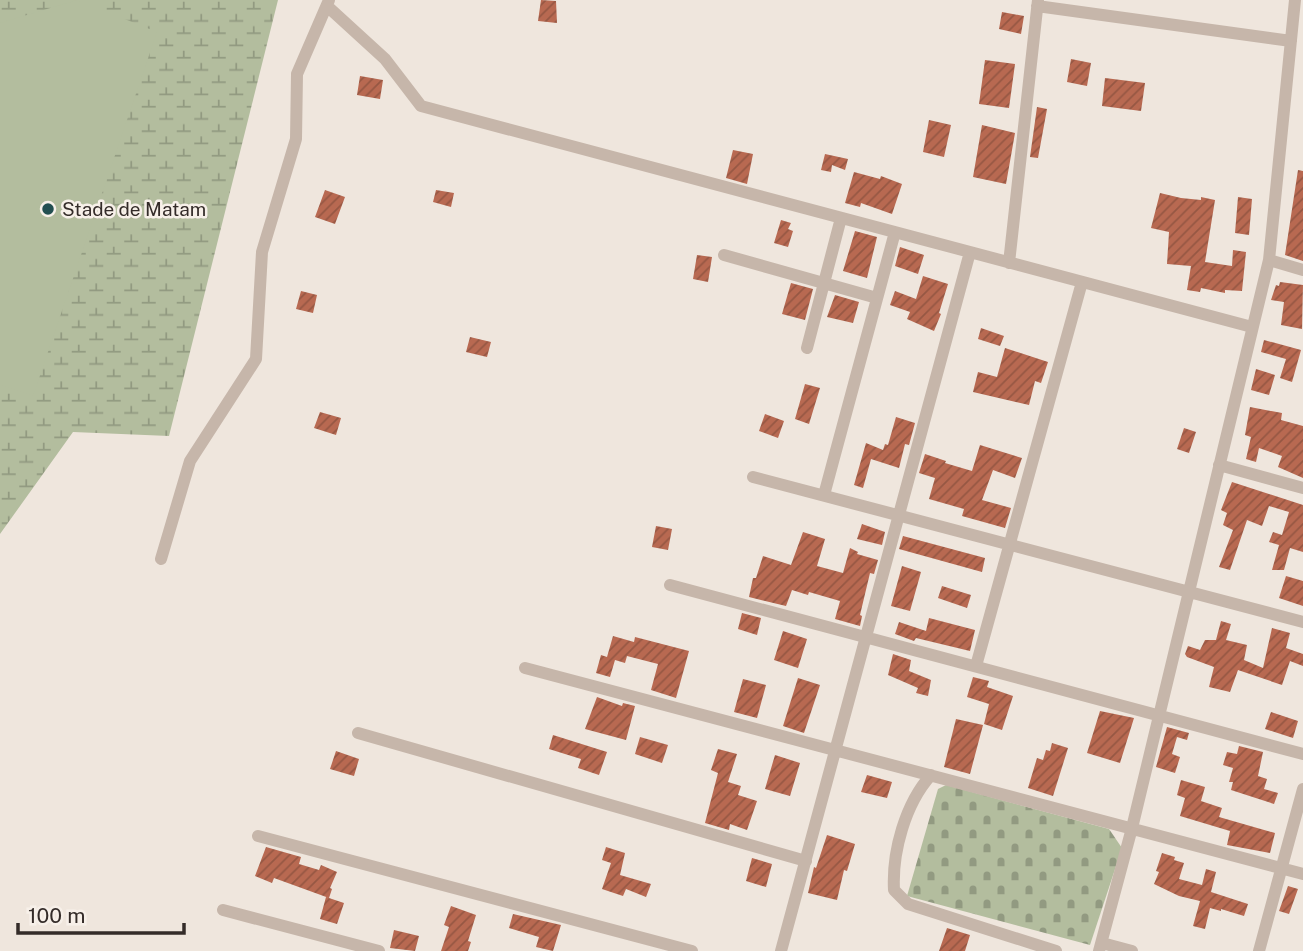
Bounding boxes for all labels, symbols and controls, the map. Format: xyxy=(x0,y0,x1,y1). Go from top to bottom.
place label: Stade de Matam xyxy=(62,198,206,220)
marker: Stade de Matam xyxy=(40,201,56,217)
scale bar xyxy=(18,892,184,936)
text: 100 m xyxy=(28,903,85,928)

